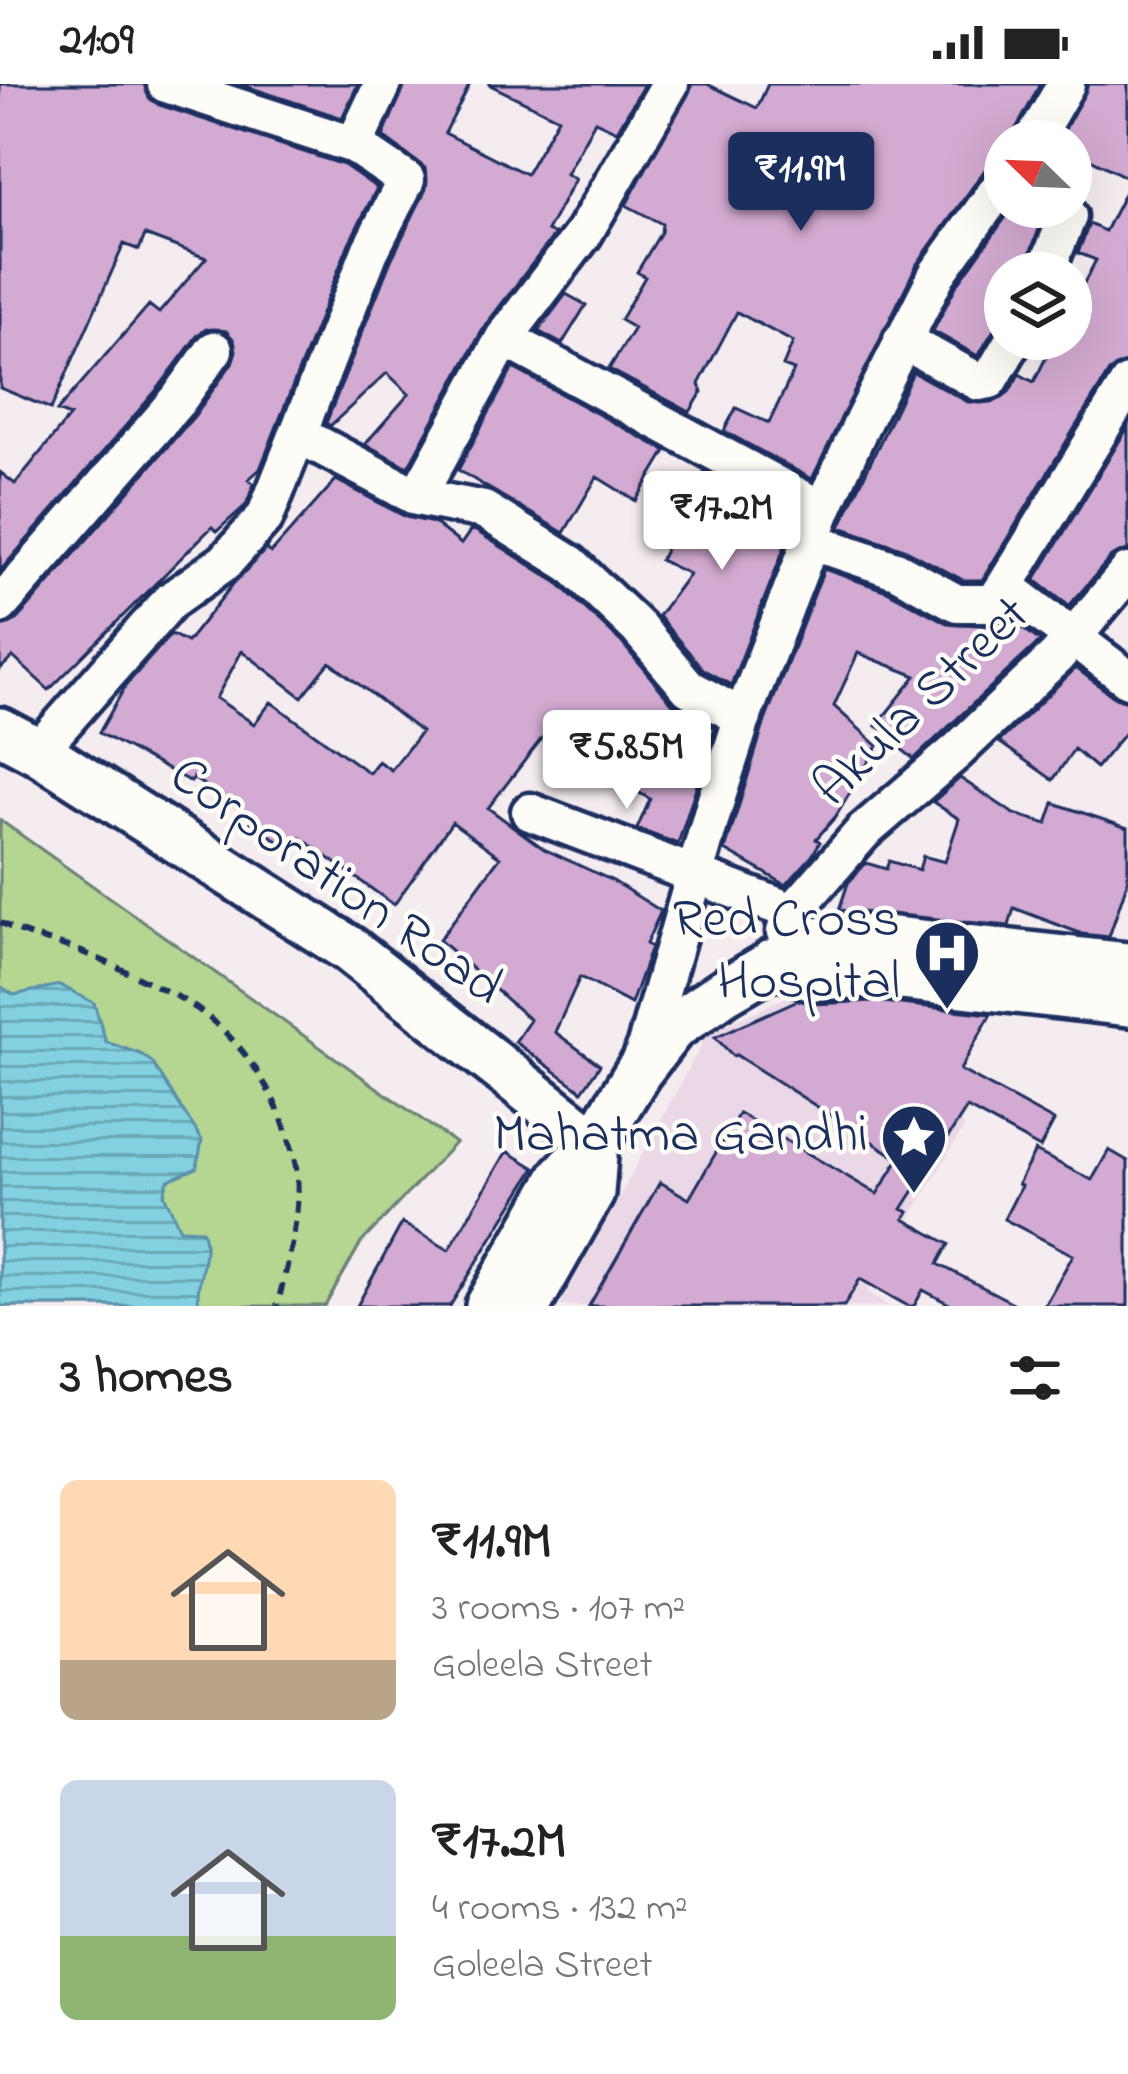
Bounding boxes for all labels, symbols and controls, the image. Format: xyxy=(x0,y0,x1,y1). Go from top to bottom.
text: 21:09 xyxy=(60,9,134,75)
north arrow xyxy=(984,120,1092,228)
map controls xyxy=(984,120,1092,360)
pin: ₹11.9M xyxy=(703,132,899,234)
text: ₹11.9M xyxy=(755,142,847,199)
button: layers xyxy=(984,252,1092,360)
pin: ₹17.2M xyxy=(624,471,820,573)
text: ₹17.2M xyxy=(671,481,773,538)
street label: Akula Street xyxy=(797,579,1049,827)
pin: ₹5.85M xyxy=(529,710,725,812)
text: ₹5.85M xyxy=(570,720,684,777)
street label: Corporation Road xyxy=(152,739,518,1027)
place label: Red Cross Hospital xyxy=(673,883,900,1023)
hospital icon: Red Cross Hospital xyxy=(912,918,982,1012)
place label: Mahatma Gandhi xyxy=(493,1098,868,1176)
place icon: Mahatma Gandhi xyxy=(879,1102,949,1196)
text: 3 homes xyxy=(60,1341,233,1416)
icon: filters xyxy=(1002,1345,1068,1411)
text: ₹11.9M xyxy=(432,1506,552,1581)
icon: home xyxy=(156,1528,300,1672)
text: 3 rooms · 107 m² xyxy=(432,1581,685,1638)
text: Goleela Street xyxy=(432,1638,653,1695)
text: ₹17.2M xyxy=(432,1806,567,1881)
icon: home xyxy=(156,1828,300,1972)
text: 4 rooms · 132 m² xyxy=(432,1881,688,1938)
text: Goleela Street xyxy=(432,1938,653,1995)

